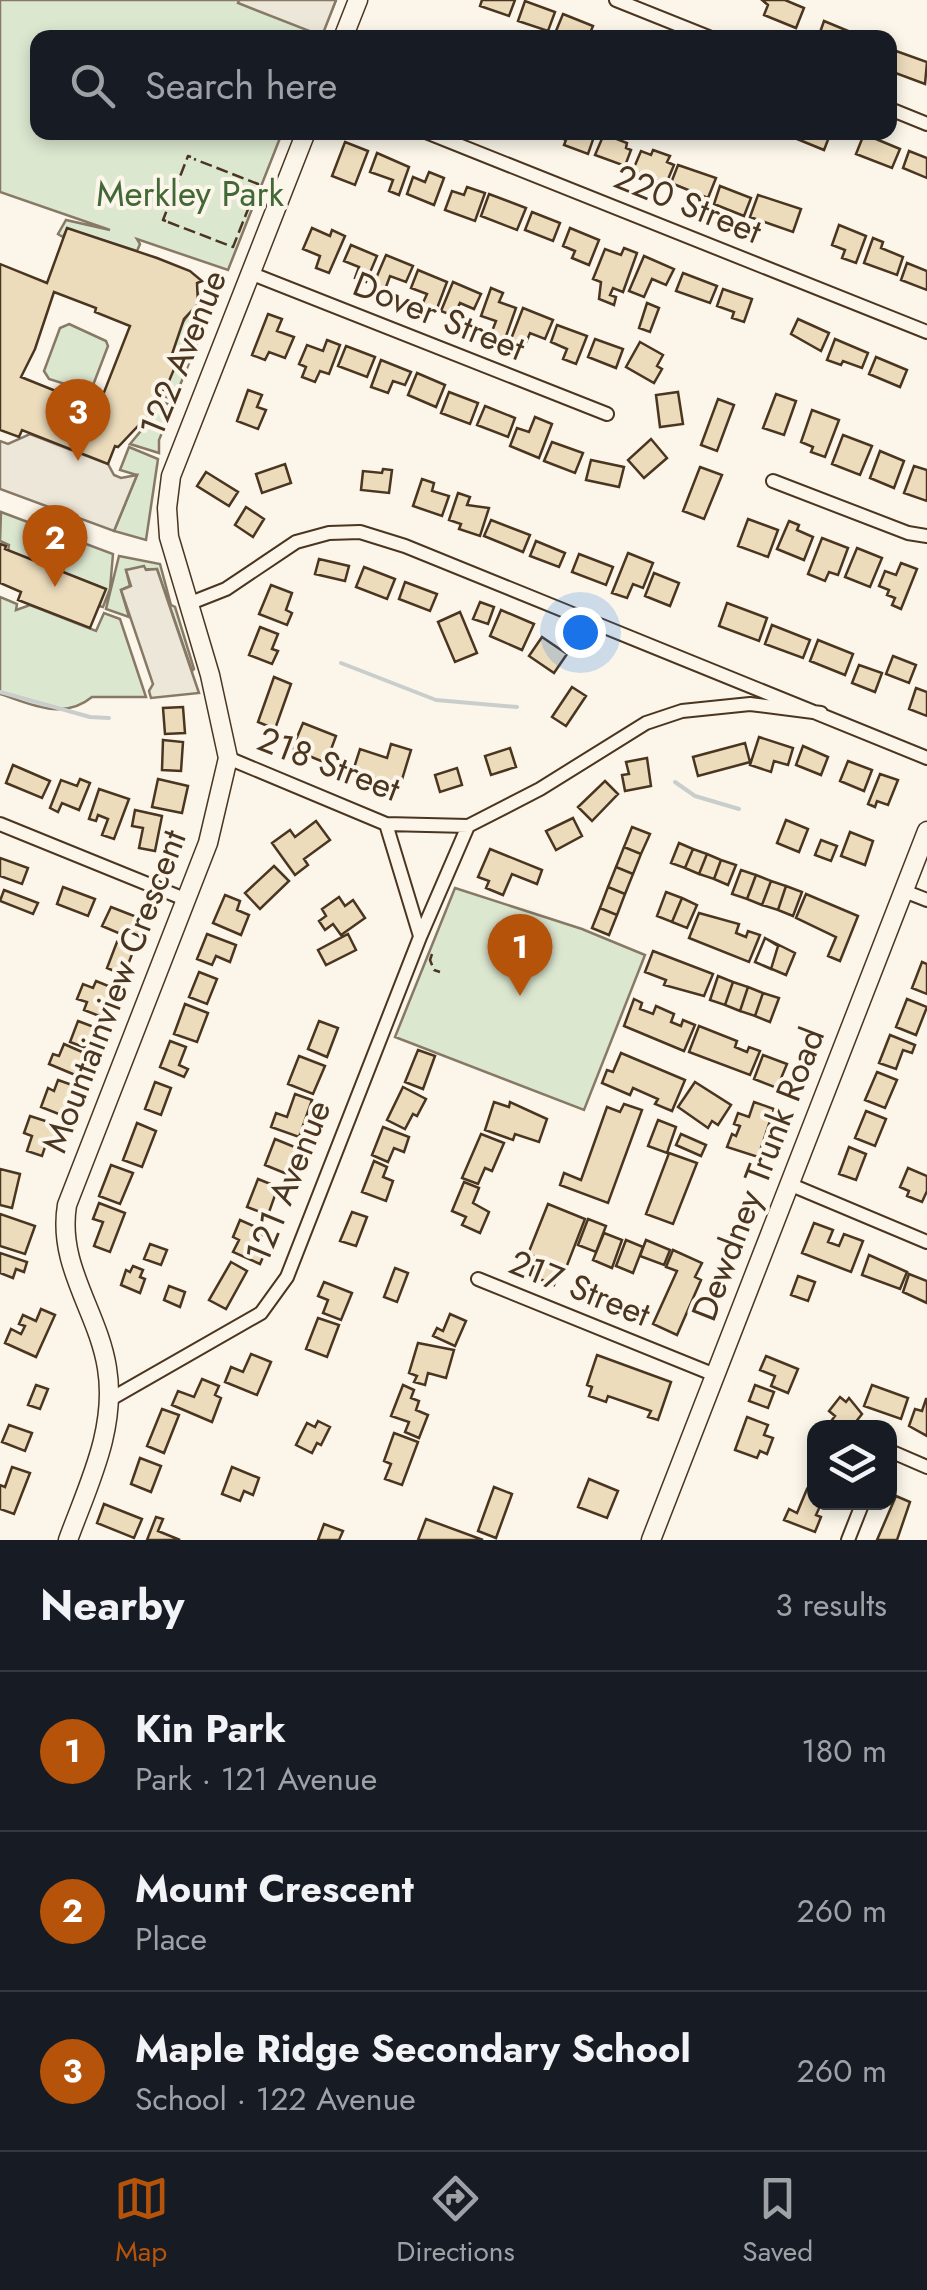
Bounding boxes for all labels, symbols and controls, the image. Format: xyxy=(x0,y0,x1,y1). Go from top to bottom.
search box xyxy=(30,30,897,140)
icon: search xyxy=(65,58,120,113)
text: Search here xyxy=(145,58,337,113)
street label: 220 Street xyxy=(607,152,770,256)
park label: Merkley Park xyxy=(96,169,284,219)
street label: Dover Street xyxy=(346,259,533,373)
street label: 122 Avenue xyxy=(127,262,239,444)
pin: 3 xyxy=(46,378,110,461)
pin: 2 xyxy=(22,504,88,587)
your location xyxy=(555,607,606,658)
street label: 218 Street xyxy=(251,714,408,814)
street label: Mountainview Crescent xyxy=(29,822,199,1160)
pin: 1 xyxy=(488,914,552,996)
street label: Dewdney Trunk Road xyxy=(679,1020,837,1328)
street label: 121 Avenue xyxy=(233,1092,343,1270)
street label: 217 Street xyxy=(502,1237,659,1339)
map controls xyxy=(807,1420,897,1510)
button: layers xyxy=(807,1420,897,1510)
text: Nearby xyxy=(40,1575,184,1636)
text: 3 results xyxy=(775,1582,887,1628)
text: Kin Park xyxy=(135,1701,286,1756)
text: 1 xyxy=(64,1728,81,1774)
text: 180 m xyxy=(801,1728,887,1774)
text: Park · 121 Avenue xyxy=(135,1756,377,1802)
text: Mount Crescent xyxy=(135,1861,414,1916)
text: 2 xyxy=(62,1888,83,1934)
text: 260 m xyxy=(797,1888,887,1934)
text: Place xyxy=(135,1916,207,1962)
text: Maple Ridge Secondary School xyxy=(135,2021,691,2076)
text: 3 xyxy=(63,2048,82,2094)
text: 260 m xyxy=(797,2048,887,2094)
text: School · 122 Avenue xyxy=(135,2076,416,2122)
tab: Map xyxy=(114,2171,169,2272)
tab: Directions xyxy=(396,2171,515,2272)
tab: Saved xyxy=(742,2171,813,2272)

